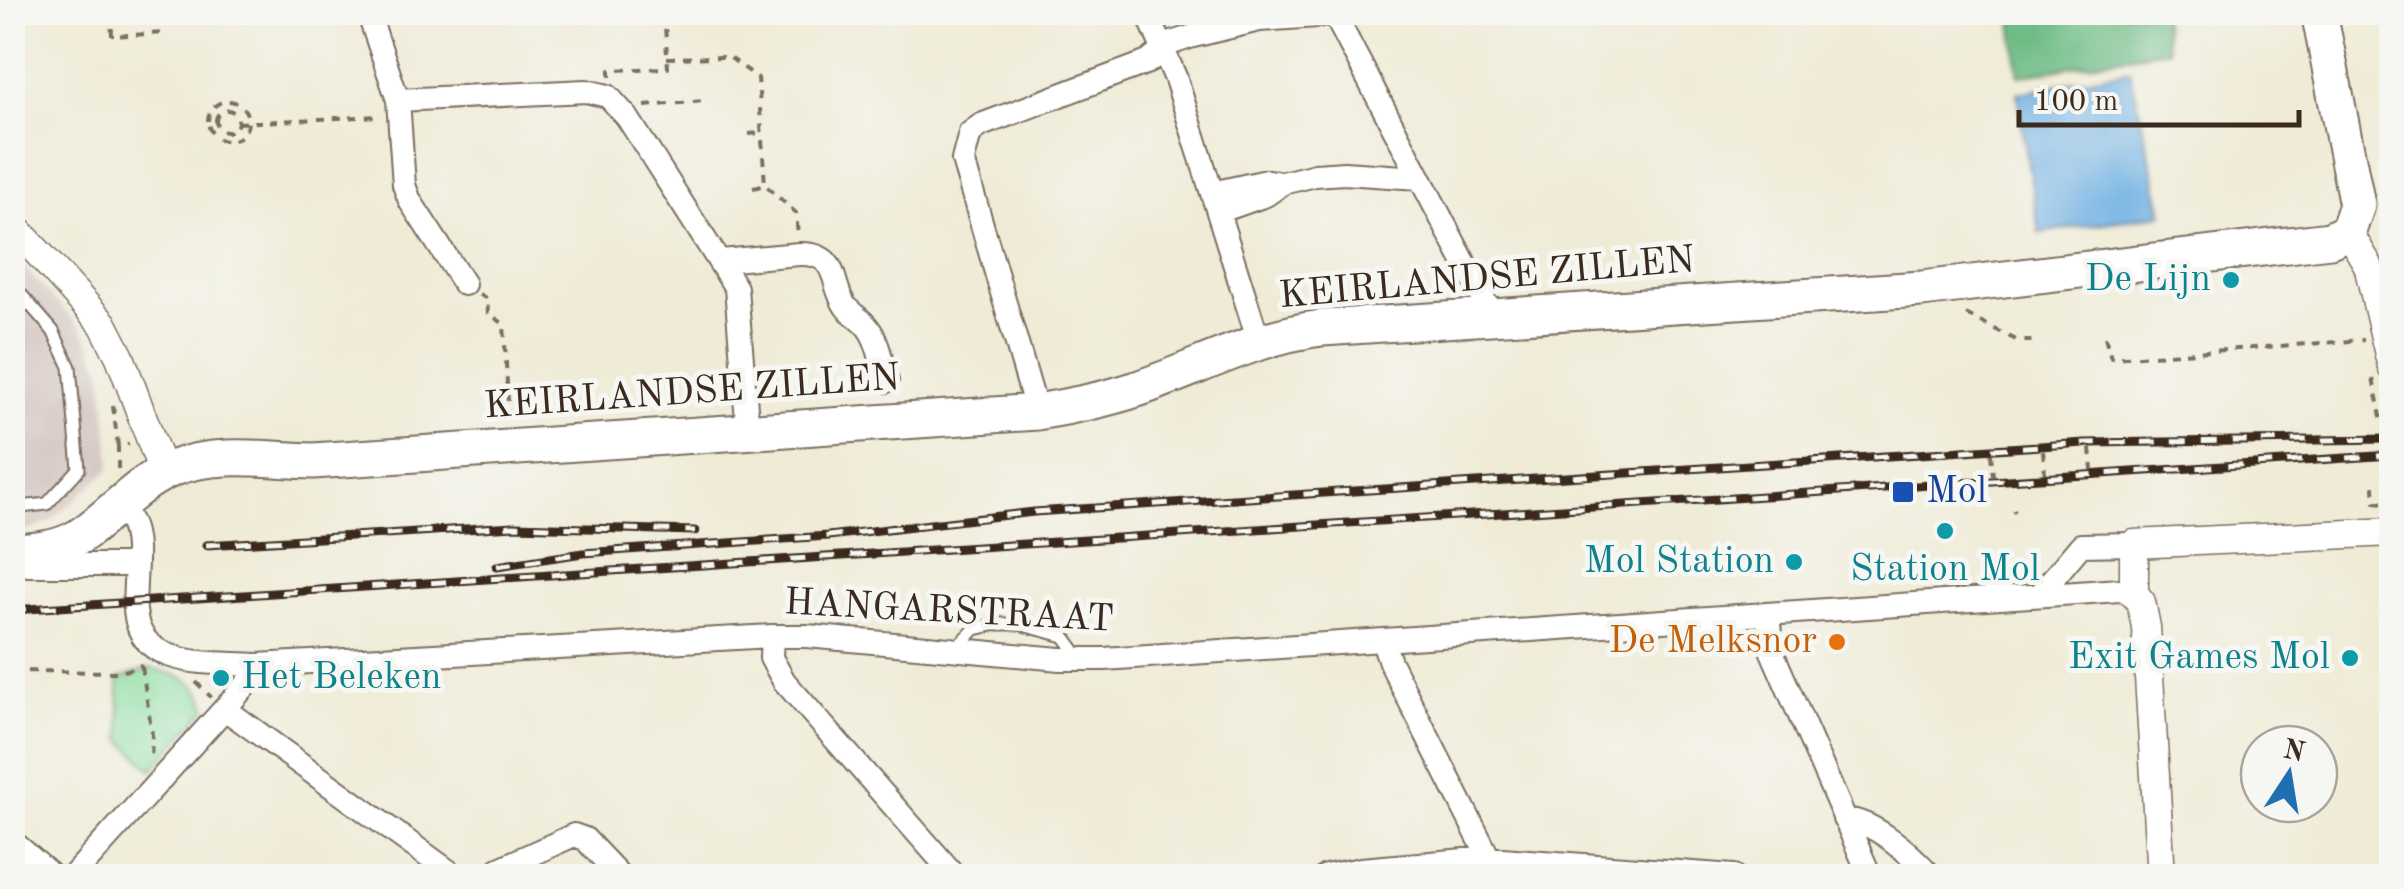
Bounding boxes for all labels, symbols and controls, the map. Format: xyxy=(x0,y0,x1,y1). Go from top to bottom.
scale bar xyxy=(2019,65,2299,127)
text: 100 m xyxy=(2034,87,2118,117)
street label: KEIRLANDSE ZILLEN xyxy=(1278,242,1696,316)
place label: De Lijn xyxy=(2085,261,2211,299)
marker: De Lijn xyxy=(2220,269,2242,291)
street label: KEIRLANDSE ZILLEN xyxy=(483,359,901,427)
place label: Mol xyxy=(1926,473,1987,511)
marker: Mol xyxy=(1890,479,1916,505)
marker: Station Mol xyxy=(1934,520,1956,542)
place label: Mol Station xyxy=(1584,543,1774,581)
marker: Mol Station xyxy=(1783,551,1805,573)
place label: Station Mol xyxy=(1850,551,2040,589)
street label: HANGARSTRAAT xyxy=(783,584,1115,640)
place label: De Melksnor xyxy=(1608,623,1817,661)
marker: De Melksnor xyxy=(1826,631,1848,653)
place label: Exit Games Mol xyxy=(2068,639,2330,677)
marker: Exit Games Mol xyxy=(2339,647,2361,669)
place label: Het Beleken xyxy=(241,659,442,697)
marker: Het Beleken xyxy=(210,667,232,689)
north arrow xyxy=(2239,724,2339,824)
text: N xyxy=(2280,737,2308,769)

